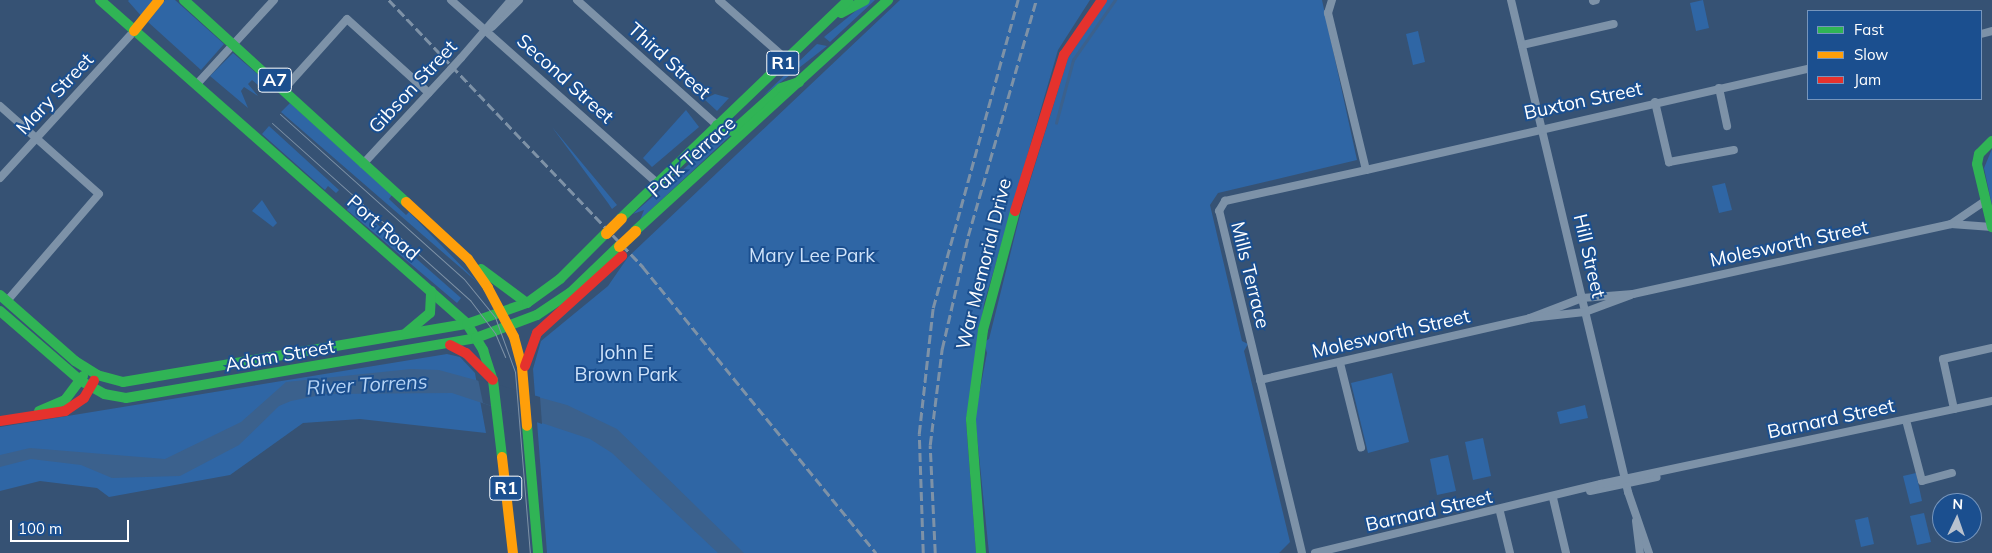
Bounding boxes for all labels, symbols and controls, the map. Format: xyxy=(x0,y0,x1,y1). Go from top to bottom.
legend xyxy=(1807,10,1982,100)
street label: Third Street xyxy=(623,18,715,104)
text: Fast xyxy=(1854,20,1884,39)
street label: Second Street xyxy=(512,30,618,128)
street label: Gibson Street xyxy=(364,36,462,138)
text: Slow xyxy=(1854,45,1888,64)
road number: R1 xyxy=(766,48,800,78)
street label: Mary Street xyxy=(12,49,98,139)
road number: A7 xyxy=(258,64,292,96)
text: Jam xyxy=(1854,70,1881,89)
street label: Buxton Street xyxy=(1522,77,1644,125)
street label: Park Terrace xyxy=(644,112,740,202)
street label: War Memorial Drive xyxy=(952,176,1016,352)
street label: Port Road xyxy=(342,190,424,266)
street label: Hill Street xyxy=(1568,212,1610,300)
street label: Molesworth Street xyxy=(1708,216,1870,272)
street label: Mills Terrace xyxy=(1226,219,1274,331)
park label: Mary Lee Park xyxy=(749,245,875,267)
street label: Molesworth Street xyxy=(1310,305,1472,363)
street label: Adam Street xyxy=(223,335,337,377)
park label: John E Brown Park xyxy=(574,342,678,386)
water label: River Torrens xyxy=(306,369,428,399)
street label: Barnard Street xyxy=(1765,394,1897,444)
road number: R1 xyxy=(488,472,524,503)
street label: Barnard Street xyxy=(1363,485,1495,537)
north arrow xyxy=(1932,493,1982,543)
text: N xyxy=(1952,495,1963,513)
scale bar xyxy=(12,510,131,542)
text: 100 m xyxy=(18,519,62,538)

